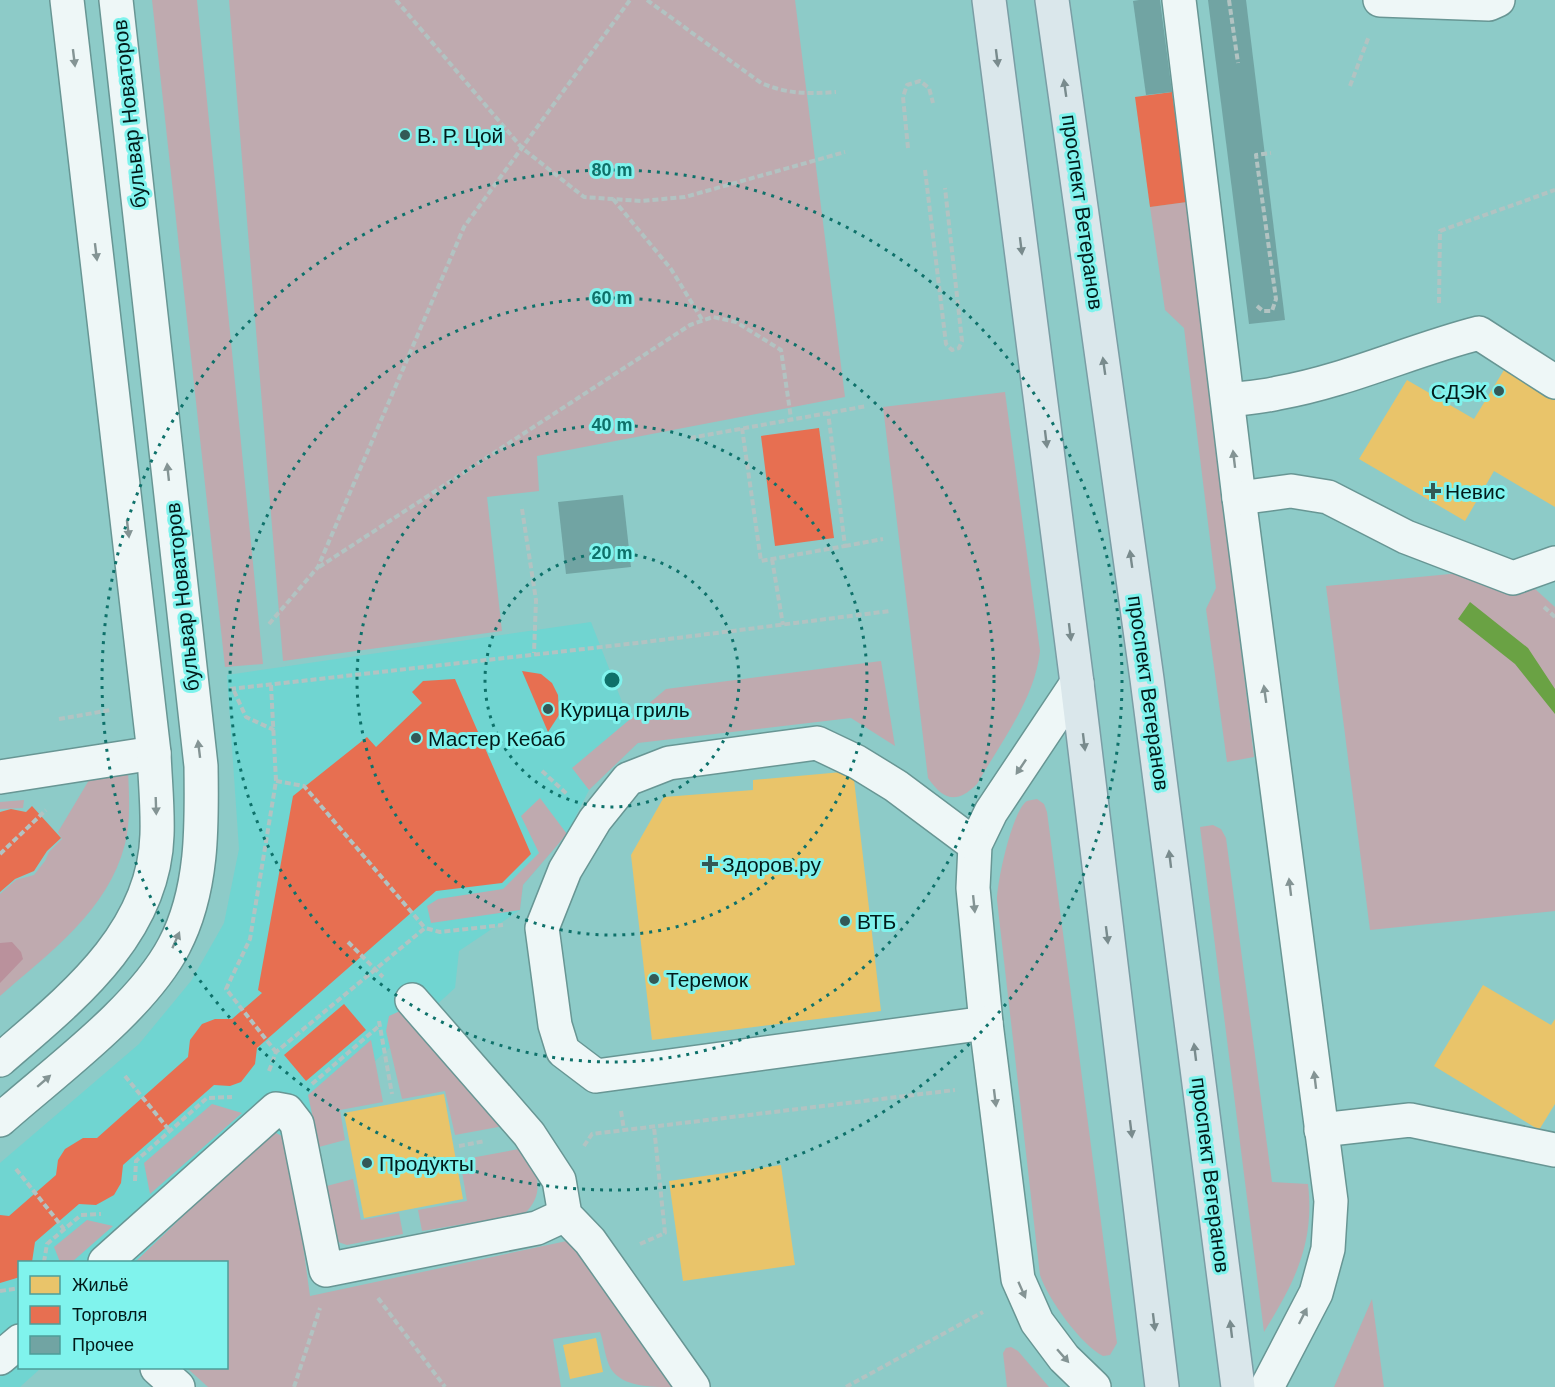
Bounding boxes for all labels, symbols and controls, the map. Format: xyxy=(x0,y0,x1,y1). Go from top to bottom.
street label: бульвар Новаторов xyxy=(108,19,150,209)
one-way arrow xyxy=(69,49,79,68)
one-way arrow xyxy=(992,49,1001,68)
one-way arrow xyxy=(1061,79,1070,98)
street label: проспект Ветеранов xyxy=(1058,113,1108,311)
place label: В. Р. Цой xyxy=(417,124,503,147)
marker: В. Р. Цой xyxy=(398,128,412,142)
text: 80 m xyxy=(591,160,633,180)
one-way arrow xyxy=(1016,236,1026,255)
one-way arrow xyxy=(91,242,101,261)
text: 60 m xyxy=(591,288,633,308)
one-way arrow xyxy=(1100,356,1109,375)
place label: СДЭК xyxy=(1431,380,1488,403)
marker: СДЭК xyxy=(1492,384,1506,398)
text: 40 m xyxy=(591,415,633,435)
one-way arrow xyxy=(1041,430,1050,449)
one-way arrow xyxy=(1230,449,1239,468)
one-way arrow xyxy=(163,462,173,481)
place label: Невис xyxy=(1445,480,1505,503)
marker: Невис xyxy=(1426,484,1440,498)
street label: бульвар Новаторов xyxy=(161,502,203,692)
one-way arrow xyxy=(123,520,133,539)
text: 20 m xyxy=(591,543,633,563)
one-way arrow xyxy=(1126,549,1135,568)
street label: проспект Ветеранов xyxy=(1124,594,1174,792)
one-way arrow xyxy=(1066,623,1075,642)
centre of rings xyxy=(602,670,622,690)
one-way arrow xyxy=(1260,684,1270,703)
place label: Курица гриль xyxy=(560,698,690,721)
marker: Курица гриль xyxy=(541,702,555,716)
place label: Мастер Кебаб xyxy=(428,727,565,750)
marker: Мастер Кебаб xyxy=(409,731,423,745)
one-way arrow xyxy=(1079,732,1089,751)
one-way arrow xyxy=(194,739,204,758)
one-way arrow xyxy=(1016,759,1027,775)
one-way arrow xyxy=(151,797,160,816)
one-way arrow xyxy=(1166,849,1175,868)
place label: Здоров.ру xyxy=(722,853,821,876)
marker: Здоров.ру xyxy=(703,857,717,871)
one-way arrow xyxy=(1285,877,1295,896)
one-way arrow xyxy=(969,894,979,913)
place label: ВТБ xyxy=(857,910,896,933)
marker: ВТБ xyxy=(838,914,852,928)
one-way arrow xyxy=(1103,926,1112,945)
one-way arrow xyxy=(171,930,181,948)
place label: Теремок xyxy=(666,968,749,991)
marker: Теремок xyxy=(647,972,661,986)
one-way arrow xyxy=(1191,1043,1200,1062)
one-way arrow xyxy=(1310,1071,1319,1090)
one-way arrow xyxy=(36,1075,51,1088)
street label: проспект Ветеранов xyxy=(1188,1076,1234,1274)
one-way arrow xyxy=(990,1088,1000,1107)
one-way arrow xyxy=(1126,1119,1135,1138)
place label: Продукты xyxy=(379,1152,474,1175)
marker: Продукты xyxy=(360,1156,374,1170)
legend xyxy=(18,1261,228,1369)
text: Жильё xyxy=(72,1275,129,1295)
one-way arrow xyxy=(1018,1282,1027,1299)
text: Торговля xyxy=(72,1305,147,1325)
one-way arrow xyxy=(1299,1308,1308,1325)
one-way arrow xyxy=(1149,1313,1159,1332)
one-way arrow xyxy=(1226,1319,1236,1338)
text: Прочее xyxy=(72,1335,134,1355)
one-way arrow xyxy=(1056,1348,1069,1363)

